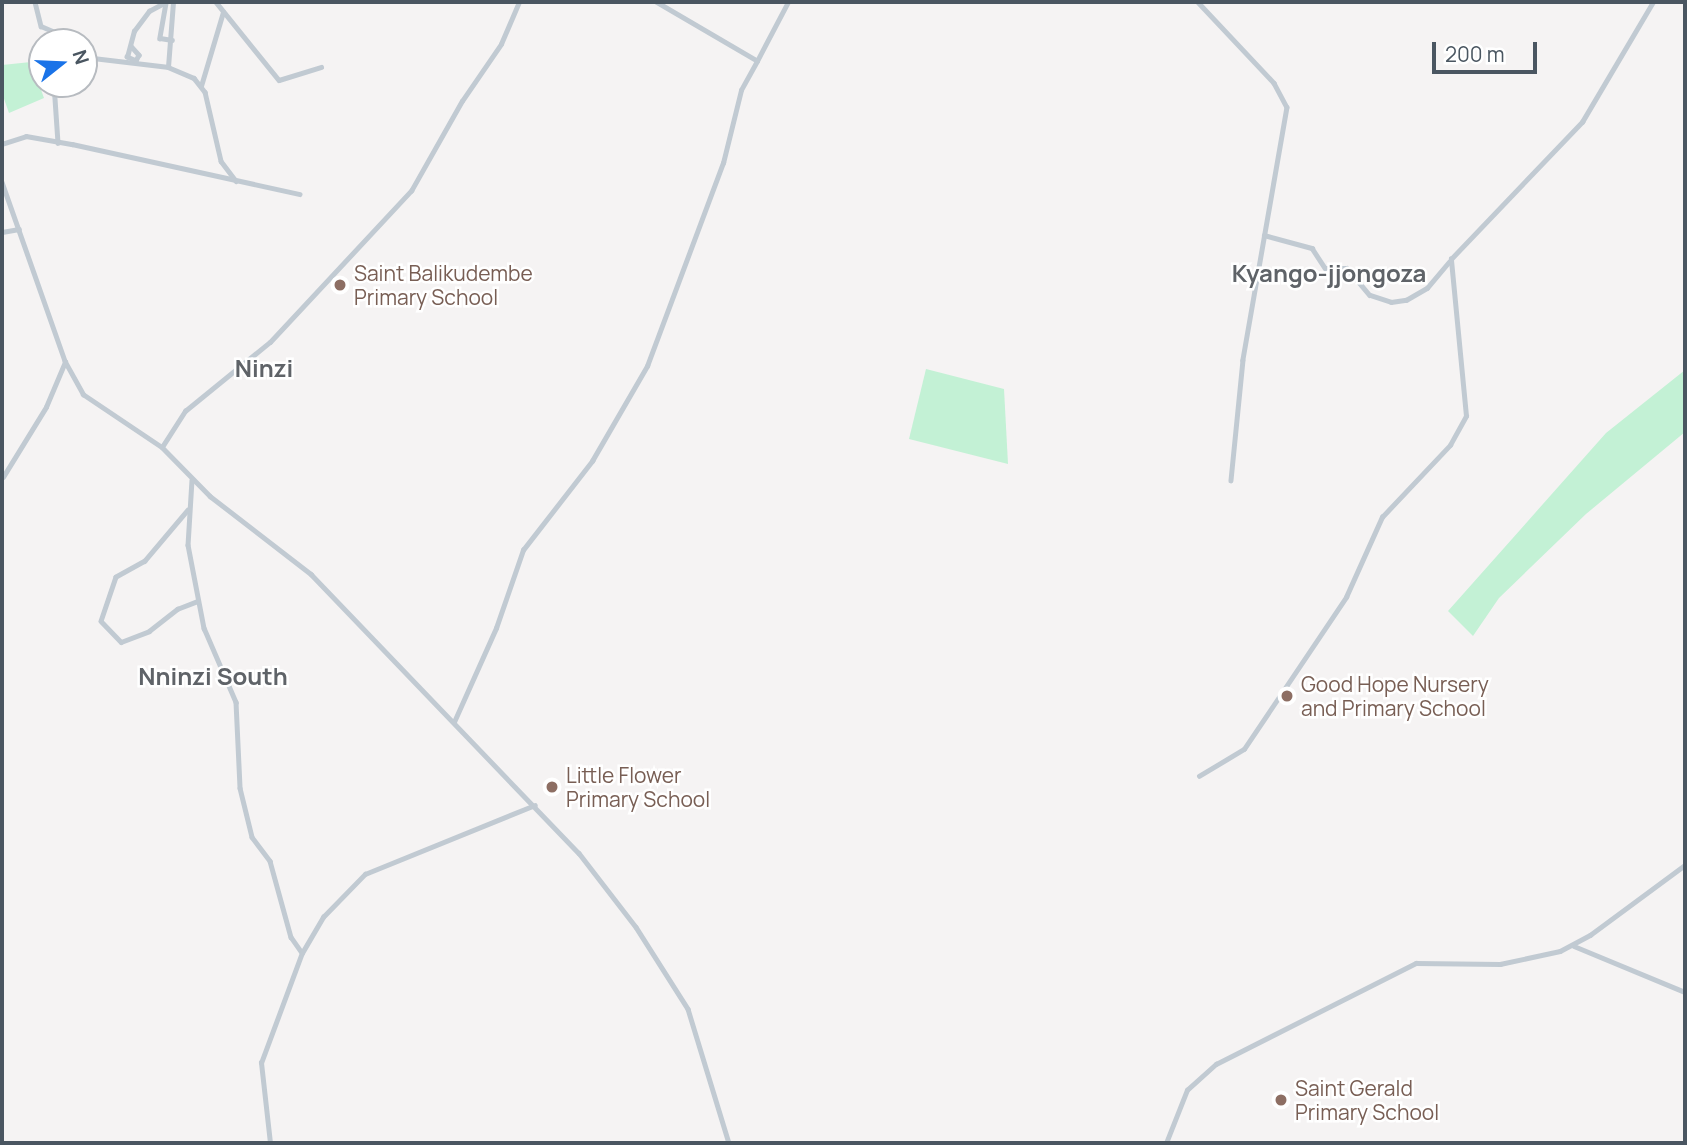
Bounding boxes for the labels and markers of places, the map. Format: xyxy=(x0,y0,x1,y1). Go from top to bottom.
place label: Saint Balikudembe Primary School xyxy=(354,260,533,310)
marker: Saint Balikudembe Primary School xyxy=(332,277,348,293)
place label: Good Hope Nursery and Primary School xyxy=(1301,671,1489,721)
marker: Good Hope Nursery and Primary School xyxy=(1279,688,1295,704)
place label: Little Flower Primary School xyxy=(566,762,710,812)
marker: Little Flower Primary School xyxy=(544,779,560,795)
place label: Saint Gerald Primary School xyxy=(1295,1075,1439,1125)
marker: Saint Gerald Primary School xyxy=(1273,1092,1289,1108)

